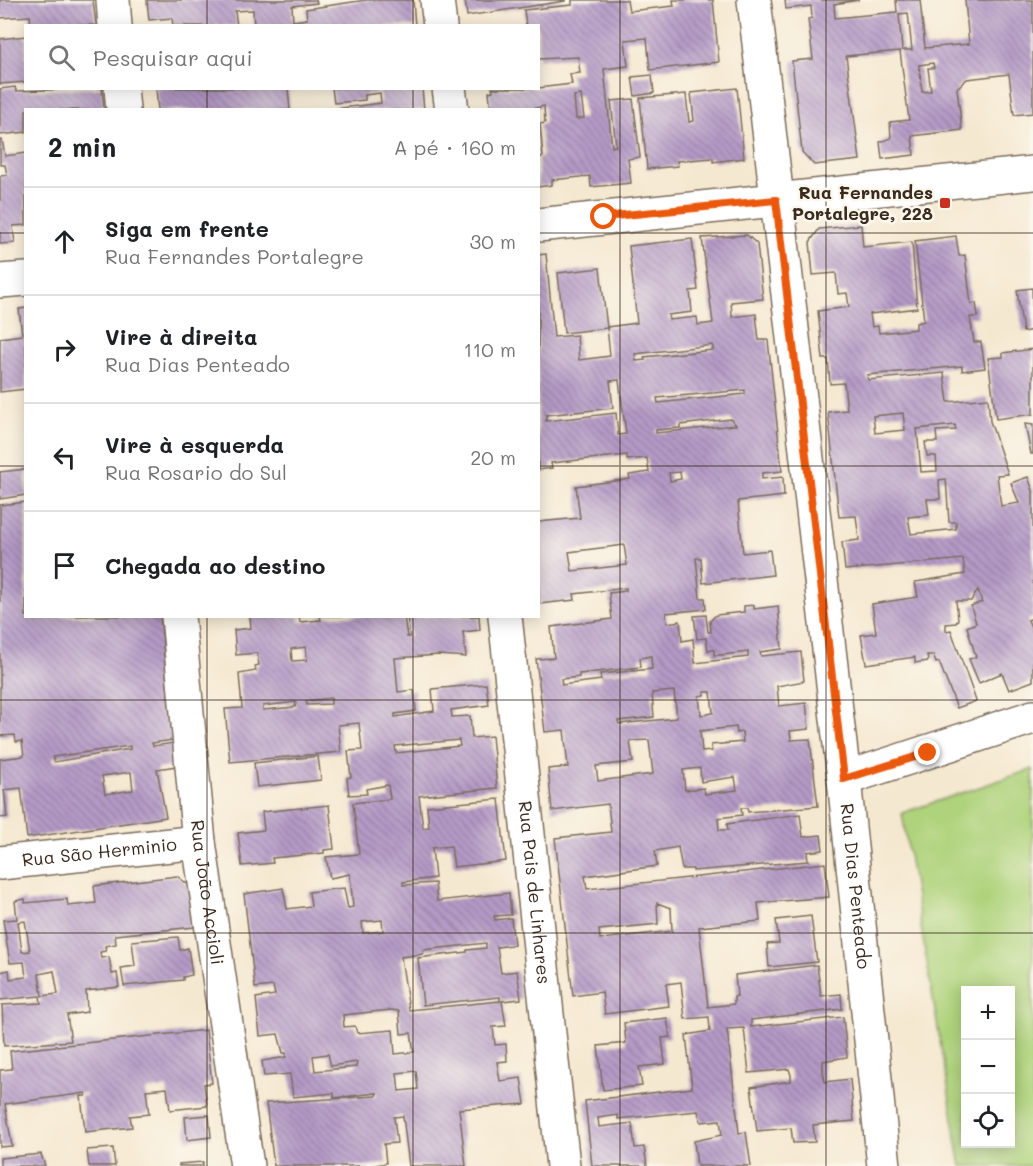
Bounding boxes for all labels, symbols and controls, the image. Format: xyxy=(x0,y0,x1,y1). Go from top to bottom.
search box xyxy=(24,24,540,90)
icon: search xyxy=(45,41,78,74)
text: Pesquisar aqui xyxy=(93,43,253,72)
text: 2 min xyxy=(48,130,116,164)
text: A pé · 160 m xyxy=(394,134,516,160)
place label: Rua Fernandes Portalegre, 228 xyxy=(792,180,933,225)
marker: Rua Fernandes Portalegre, 228 xyxy=(938,196,952,210)
route start xyxy=(590,203,616,229)
text: Siga em frente xyxy=(105,214,269,243)
icon: ahead xyxy=(48,225,81,258)
text: 30 m xyxy=(470,228,516,254)
text: Rua Fernandes Portalegre xyxy=(105,243,364,269)
text: Vire à direita xyxy=(105,322,258,351)
icon: right xyxy=(48,333,81,366)
text: 110 m xyxy=(463,336,516,362)
text: Rua Dias Penteado xyxy=(105,351,290,377)
text: Vire à esquerda xyxy=(105,430,284,459)
icon: left xyxy=(48,441,81,474)
text: 20 m xyxy=(470,444,516,470)
text: Rua Rosario do Sul xyxy=(105,459,287,485)
icon: arrive xyxy=(48,549,81,582)
text: Chegada ao destino xyxy=(105,551,325,580)
route end xyxy=(914,739,940,765)
street label: Rua Pais de Linhares xyxy=(514,799,557,985)
street label: Rua Dias Penteado xyxy=(836,802,877,971)
street label: Rua João Accioli xyxy=(186,819,230,967)
street label: Rua São Herminio xyxy=(21,831,178,872)
map controls xyxy=(961,986,1015,1148)
button: + xyxy=(961,986,1015,1040)
button: − xyxy=(961,1040,1015,1094)
button: locate xyxy=(961,1094,1015,1148)

